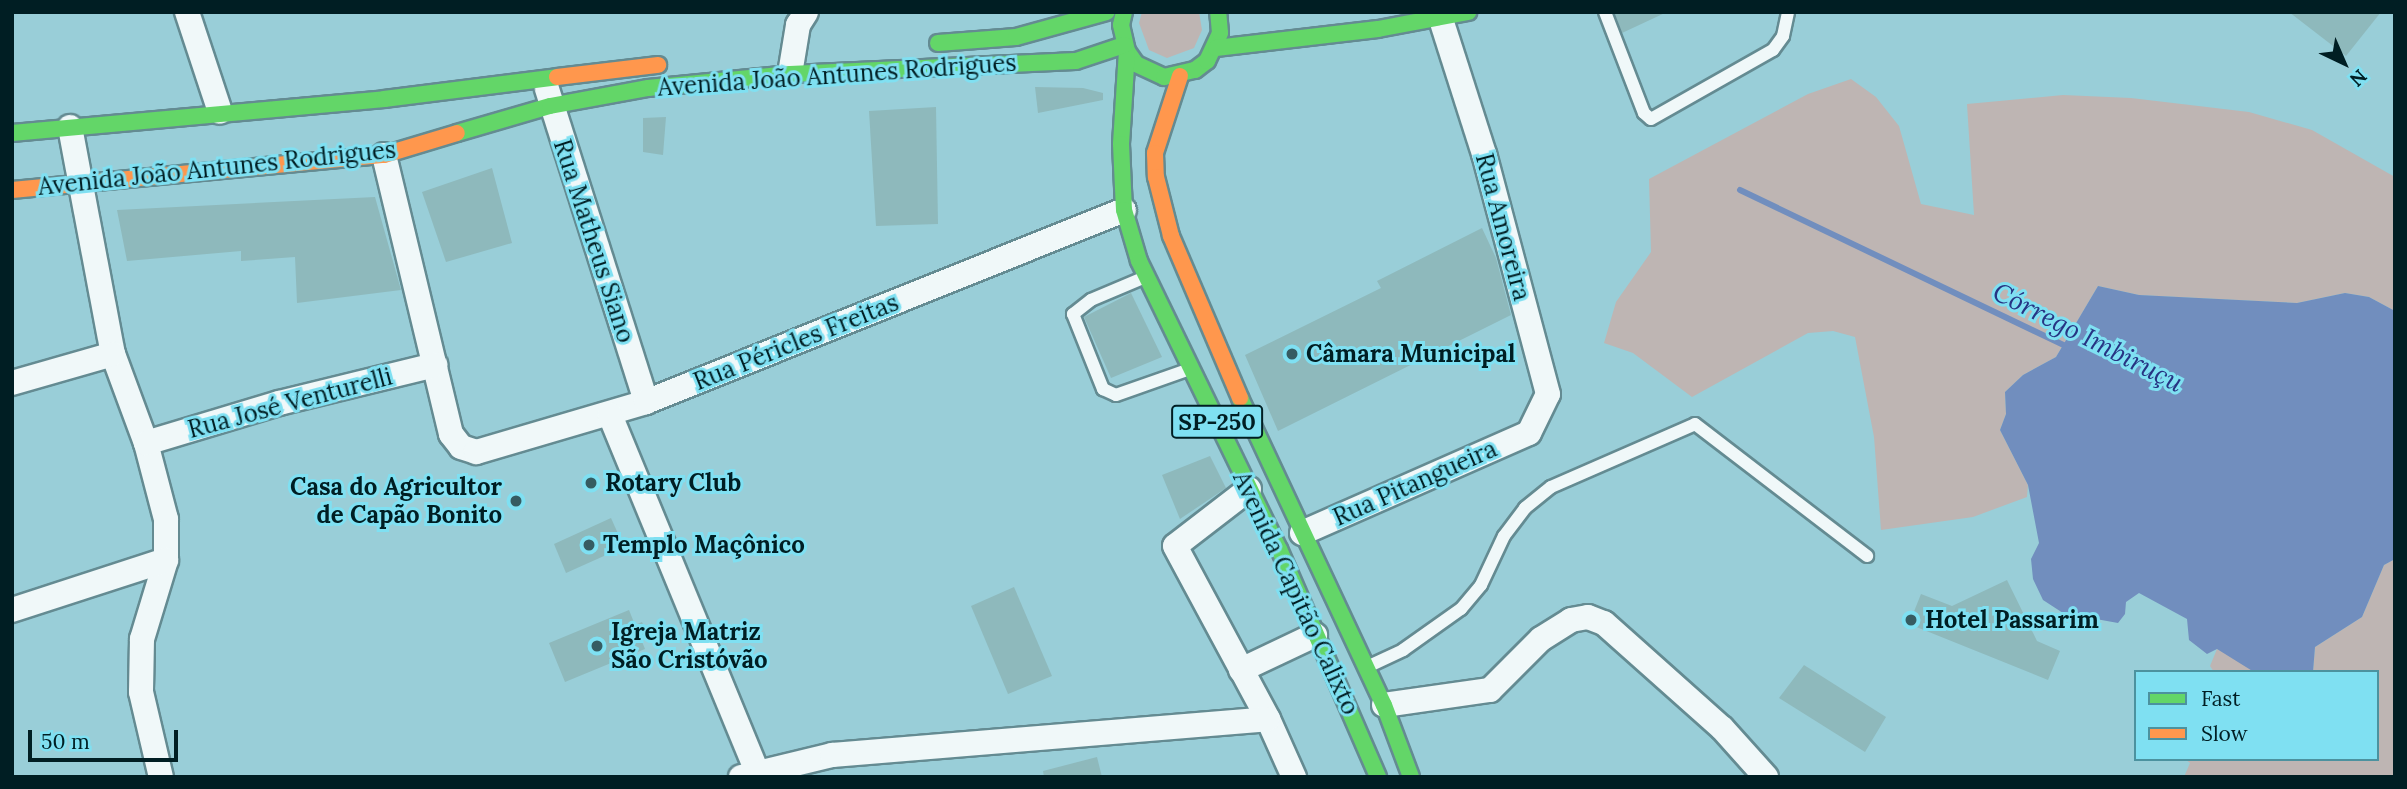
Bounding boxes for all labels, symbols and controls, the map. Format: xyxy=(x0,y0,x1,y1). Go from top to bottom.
north arrow xyxy=(2309,28,2379,98)
street label: Avenida João Antunes Rodrigues xyxy=(657,48,1017,102)
text: N xyxy=(2345,64,2372,92)
street label: Avenida João Antunes Rodrigues xyxy=(37,135,397,201)
street label: Rua Matheus Siano xyxy=(548,136,640,346)
street label: Rua Amoreira xyxy=(1470,150,1536,304)
water label: Córrego Imbiruçu xyxy=(1988,276,2188,398)
street label: Rua Péricles Freitas xyxy=(689,288,903,396)
place label: Câmara Municipal xyxy=(1306,340,1516,368)
marker: Câmara Municipal xyxy=(1284,346,1300,362)
street label: Rua José Venturelli xyxy=(185,362,395,444)
road number: SP-250 xyxy=(1170,402,1264,442)
street label: Rua Pitangueira xyxy=(1329,434,1501,532)
street label: Avenida Capitão Calixto xyxy=(1227,467,1365,719)
place label: Rotary Club xyxy=(605,469,741,497)
place label: Casa do Agricultor de Capão Bonito xyxy=(290,473,502,529)
marker: Rotary Club xyxy=(583,475,599,491)
marker: Casa do Agricultor de Capão Bonito xyxy=(508,493,524,509)
place label: Templo Maçônico xyxy=(603,531,805,559)
marker: Templo Maçônico xyxy=(581,537,597,553)
place label: Hotel Passarim xyxy=(1925,606,2099,634)
marker: Hotel Passarim xyxy=(1903,612,1919,628)
place label: Igreja Matriz São Cristóvão xyxy=(611,618,768,674)
marker: Igreja Matriz São Cristóvão xyxy=(589,638,605,654)
legend xyxy=(2134,670,2379,761)
text: Fast xyxy=(2201,685,2240,712)
scale bar xyxy=(32,716,182,760)
text: Slow xyxy=(2201,720,2248,747)
text: 50 m xyxy=(41,728,90,755)

